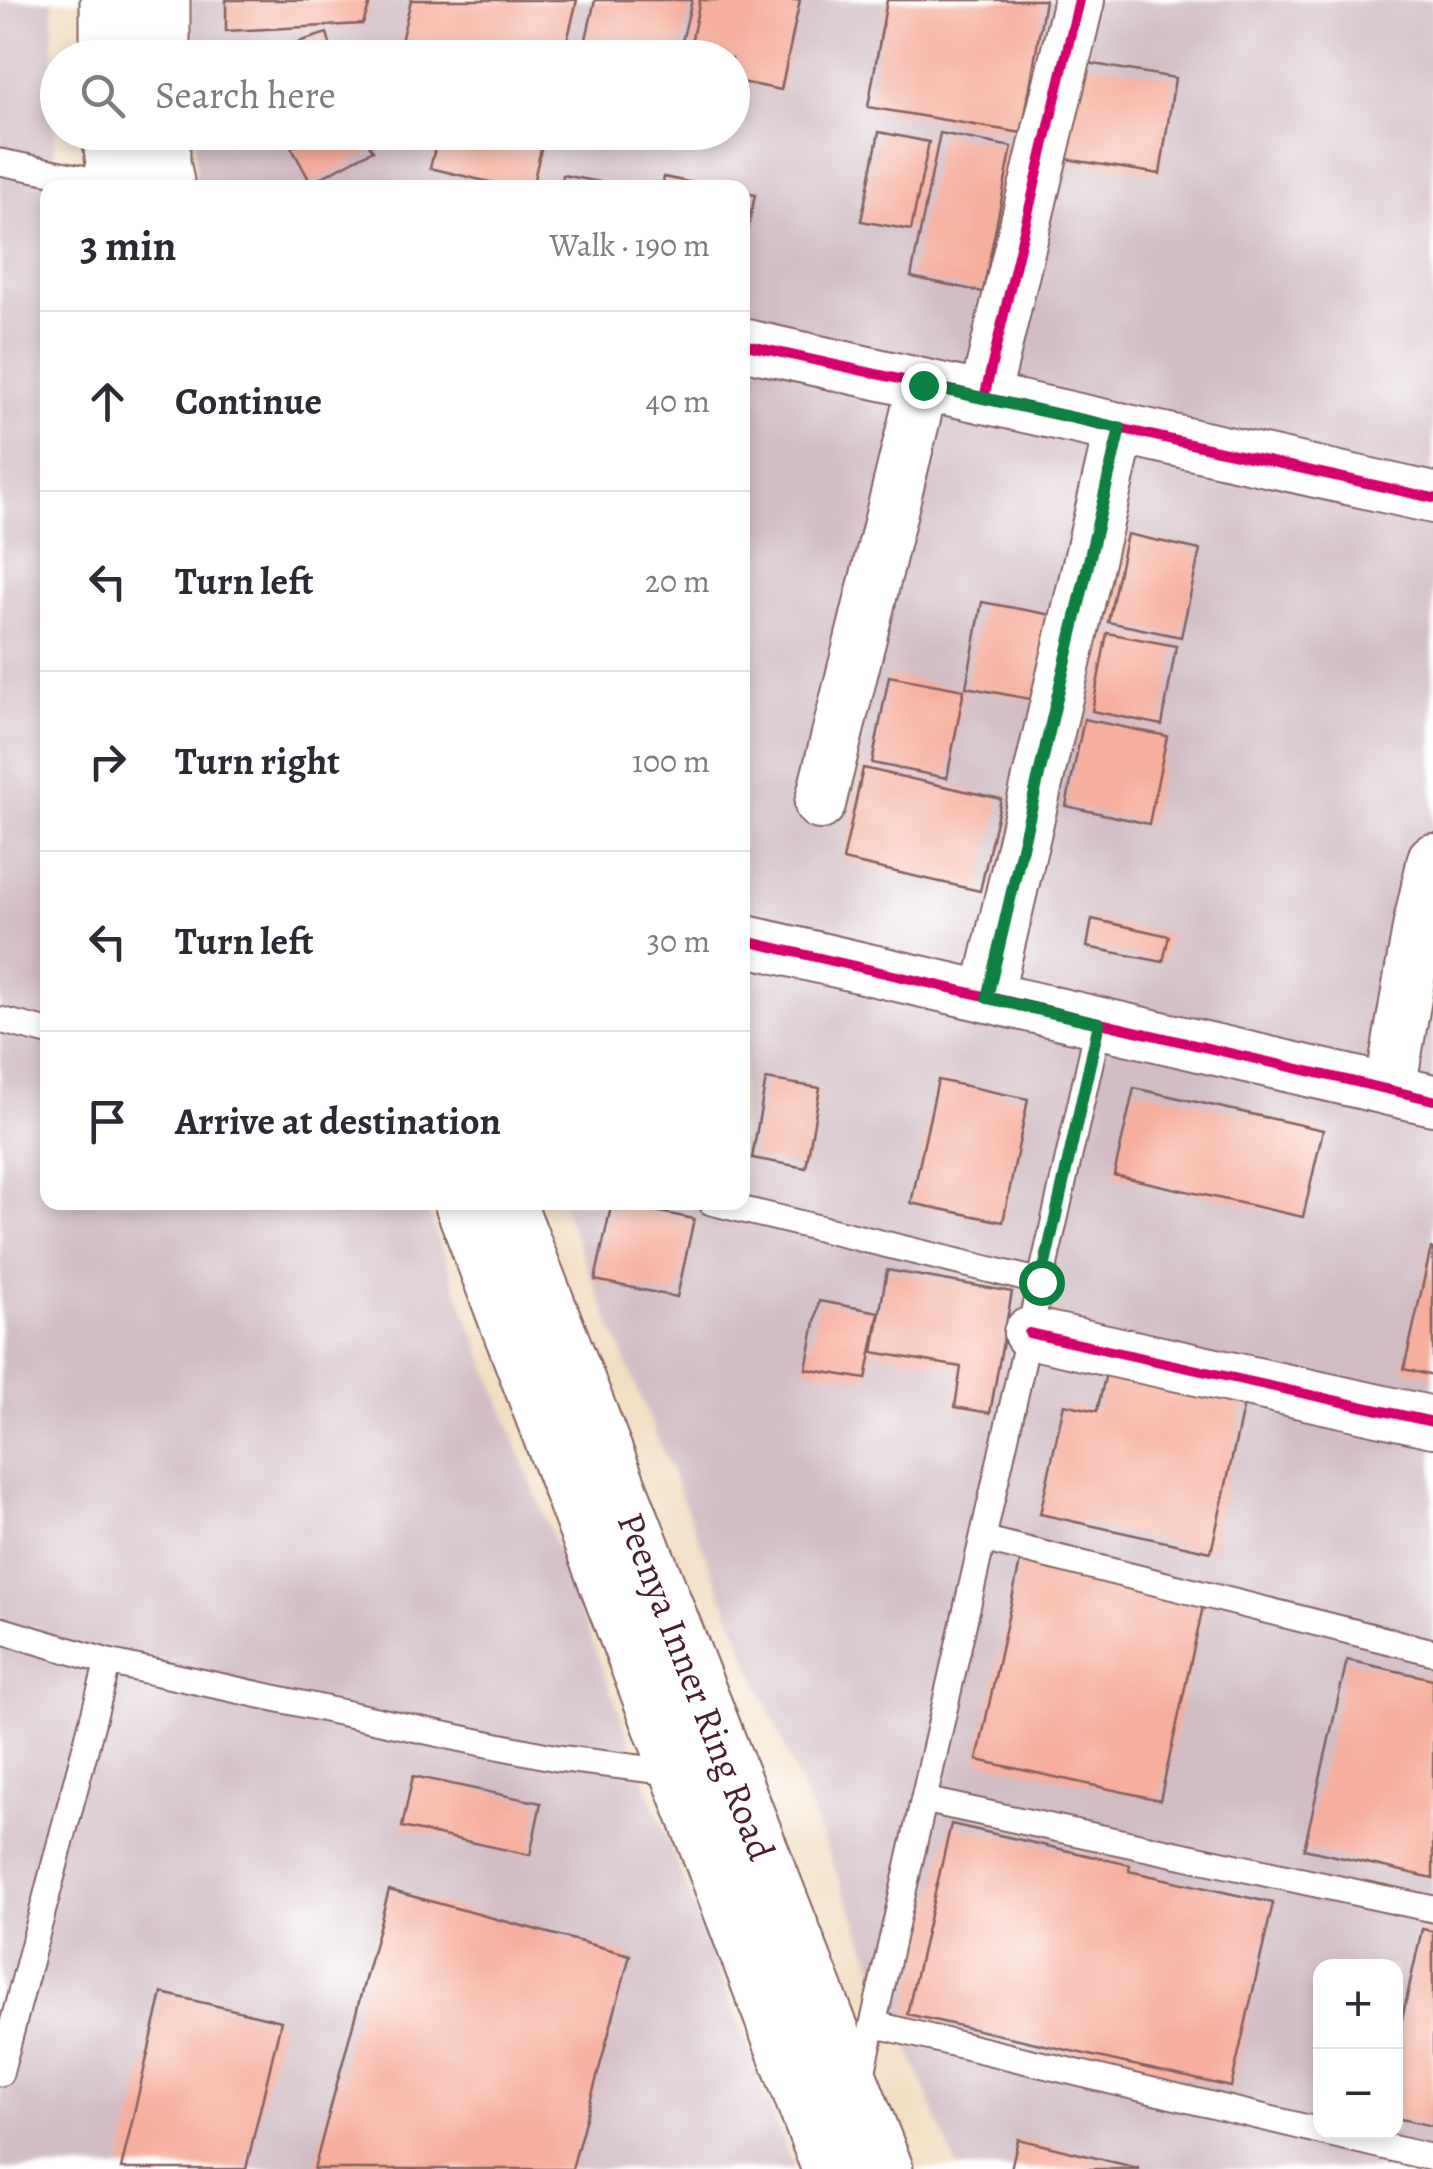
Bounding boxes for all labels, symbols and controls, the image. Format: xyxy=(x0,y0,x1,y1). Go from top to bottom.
search box xyxy=(40,40,750,150)
icon: search xyxy=(75,68,130,123)
text: Search here xyxy=(155,69,336,121)
text: 3 min xyxy=(80,217,176,274)
text: Walk · 190 m xyxy=(550,223,710,267)
route end xyxy=(901,363,947,409)
icon: ahead xyxy=(80,374,135,429)
text: Continue xyxy=(175,375,322,427)
text: 40 m xyxy=(645,379,710,423)
icon: left xyxy=(80,554,135,609)
text: Turn left xyxy=(175,555,314,607)
text: 20 m xyxy=(645,559,710,603)
icon: right xyxy=(80,734,135,789)
text: Turn right xyxy=(175,735,340,787)
text: 100 m xyxy=(632,739,710,783)
icon: left xyxy=(80,914,135,969)
text: Turn left xyxy=(175,915,314,967)
text: 30 m xyxy=(647,919,710,963)
icon: arrive xyxy=(80,1094,135,1149)
text: Arrive at destination xyxy=(175,1095,501,1147)
route start xyxy=(1019,1260,1065,1306)
street label: Peenya Inner Ring Road xyxy=(605,1505,788,1868)
map controls xyxy=(1313,1959,1403,2139)
button: + xyxy=(1313,1959,1403,2049)
button: − xyxy=(1313,2049,1403,2139)

